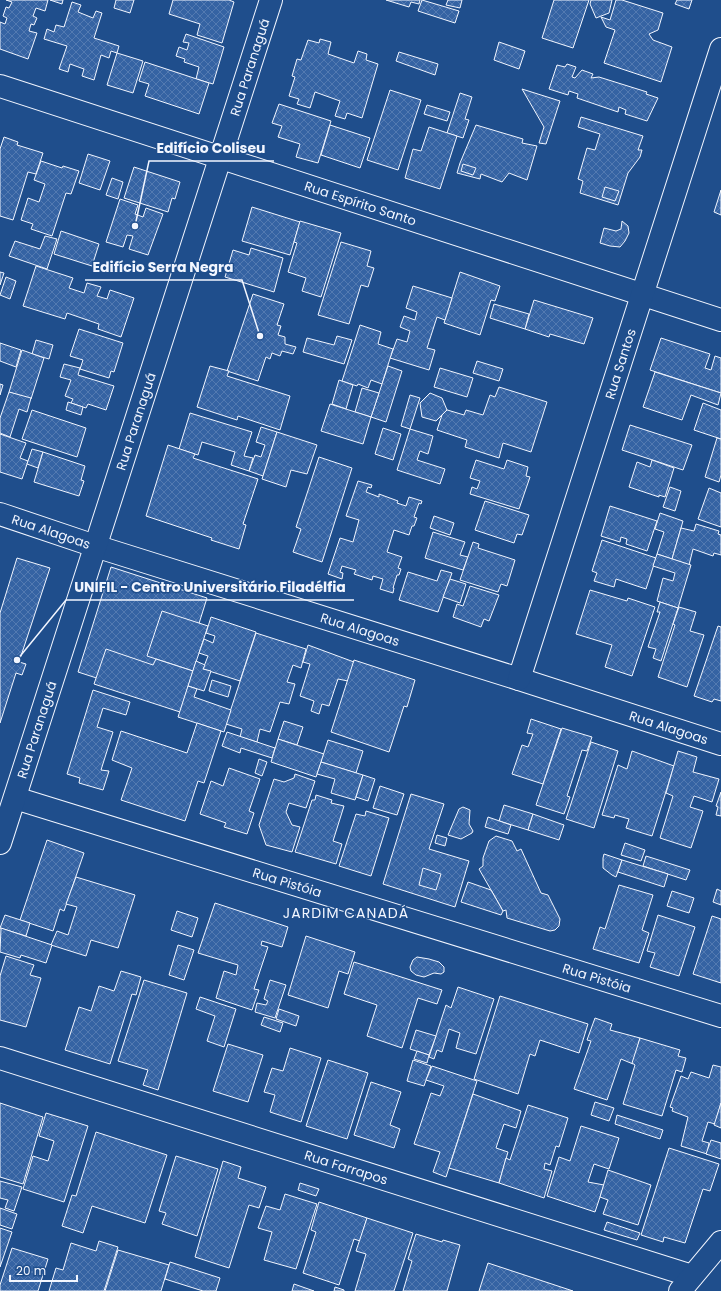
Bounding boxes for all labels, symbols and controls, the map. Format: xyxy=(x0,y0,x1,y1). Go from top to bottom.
street label: Rua Paranaguá xyxy=(225,16,274,118)
callout: Edifício Coliseu xyxy=(149,135,274,161)
text: Edifício Coliseu xyxy=(157,138,265,158)
street label: Rua Espírito Santo xyxy=(302,176,419,230)
callout: Edifício Serra Negra xyxy=(85,254,242,280)
text: Edifício Serra Negra xyxy=(92,257,234,277)
street label: Rua Santos xyxy=(600,326,640,402)
street label: Rua Paranaguá xyxy=(111,370,160,473)
street label: Rua Alagoas xyxy=(9,509,93,553)
callout: UNIFIL - Centro Universitário Filadélfia xyxy=(66,574,354,600)
text: UNIFIL - Centro Universitário Filadélfia xyxy=(74,577,346,597)
street label: Rua Alagoas xyxy=(318,608,402,651)
street label: Rua Paranaguá xyxy=(12,678,61,781)
street label: Rua Alagoas xyxy=(627,706,711,749)
street label: Rua Pistóia xyxy=(251,863,324,902)
district label: JARDIM CANADÁ xyxy=(283,903,409,923)
street label: Rua Pistóia xyxy=(560,958,634,997)
street label: Rua Farrapos xyxy=(302,1145,390,1189)
scale bar xyxy=(10,1257,77,1283)
text: 20 m xyxy=(16,1262,46,1279)

